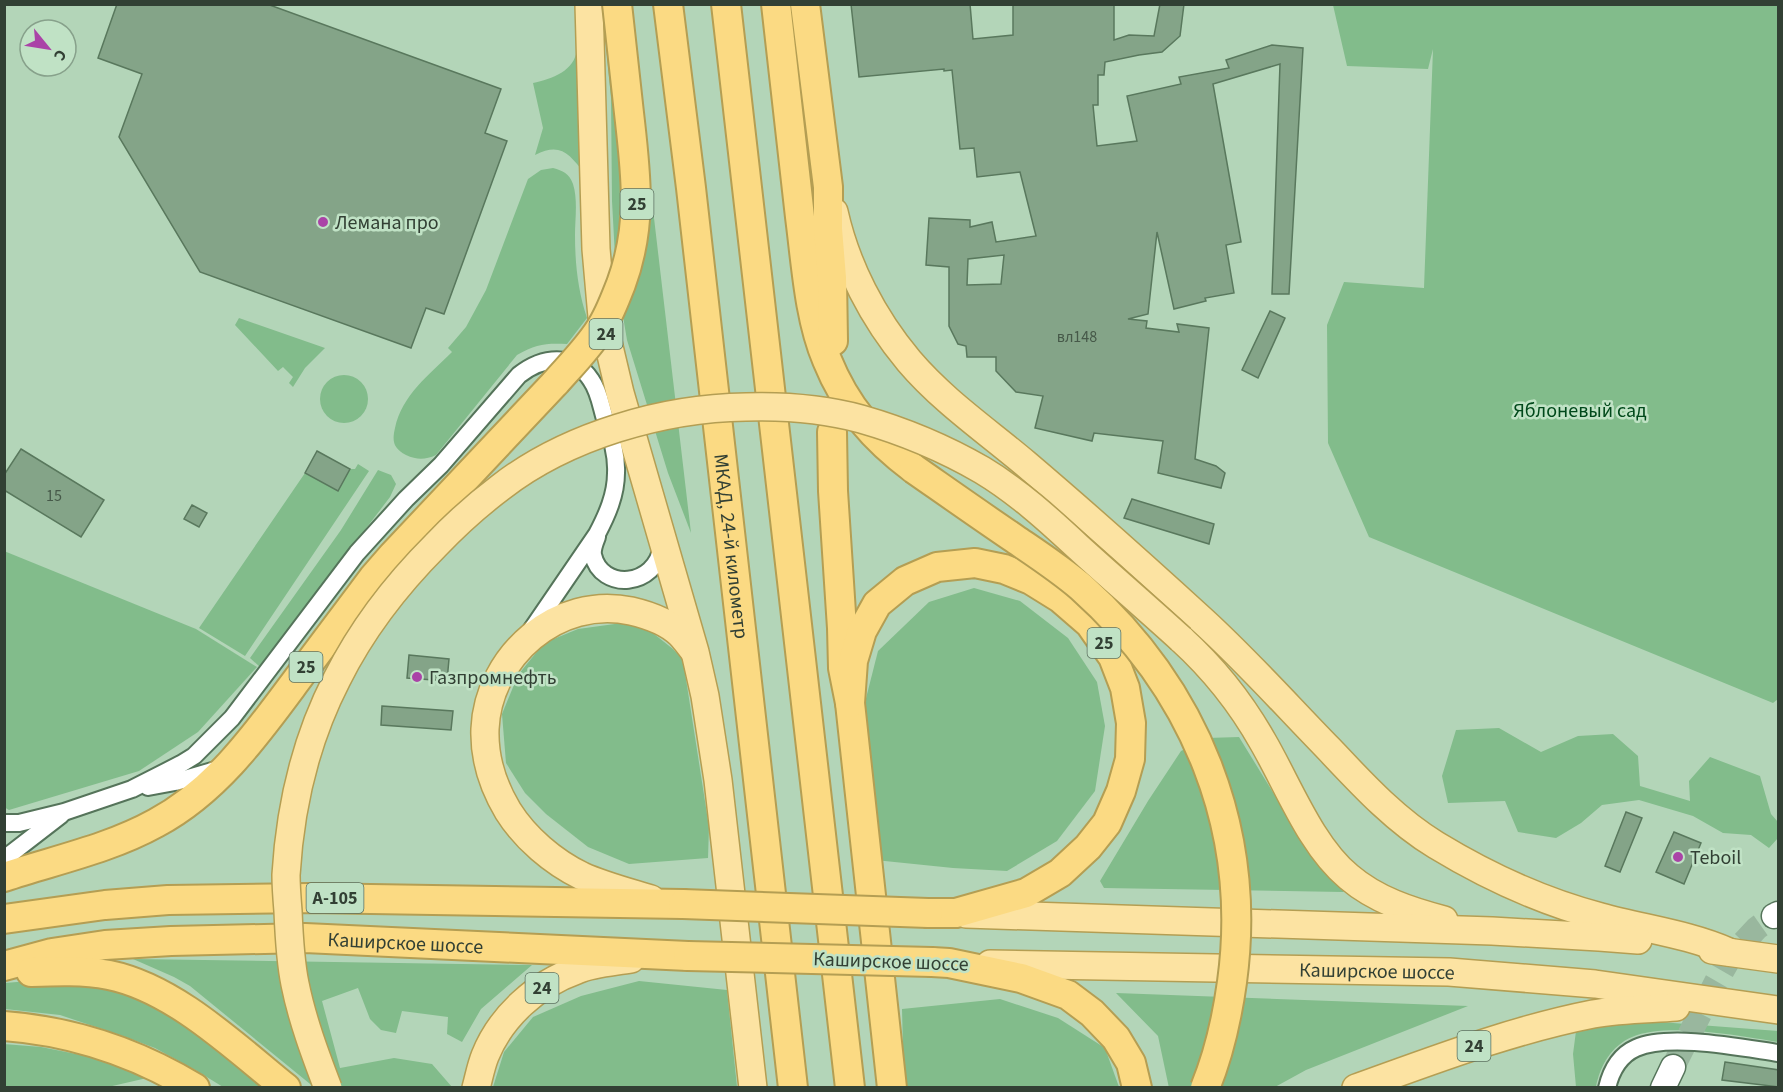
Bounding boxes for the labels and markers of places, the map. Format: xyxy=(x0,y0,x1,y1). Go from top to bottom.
place label: Лемана про xyxy=(335,209,439,237)
marker: Лемана про xyxy=(316,215,330,229)
place label: Газпромнефть xyxy=(429,664,556,692)
marker: Газпромнефть xyxy=(410,670,424,684)
place label: Teboil xyxy=(1690,844,1741,872)
marker: Teboil xyxy=(1671,850,1685,864)

